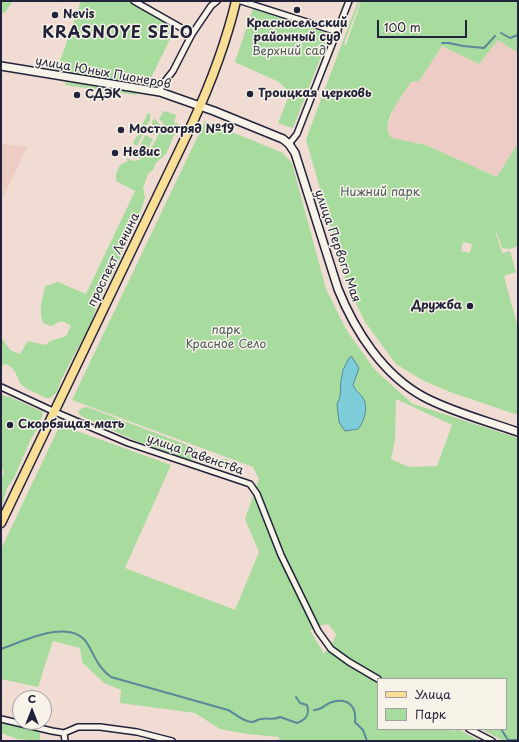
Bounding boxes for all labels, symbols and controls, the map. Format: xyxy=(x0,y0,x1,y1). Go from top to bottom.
marker: Красносельский районный суд xyxy=(292,5,302,15)
place label: Nevis xyxy=(63,8,94,22)
marker: Nevis xyxy=(50,10,60,20)
scale bar xyxy=(379,12,469,38)
place label: Красносельский районный суд xyxy=(247,17,347,45)
text: 100 m xyxy=(384,18,421,36)
district label: KRASNOYE SELO xyxy=(43,24,193,44)
park label: Верхний сад xyxy=(252,45,326,59)
street label: улица Юных Пионеров xyxy=(34,54,172,92)
place label: Троицкая церковь xyxy=(258,87,371,101)
place label: СДЭК xyxy=(85,88,121,102)
marker: Троицкая церковь xyxy=(245,89,255,99)
marker: СДЭК xyxy=(72,90,82,100)
place label: Мостоотряд №19 xyxy=(129,123,234,137)
marker: Мостоотряд №19 xyxy=(116,125,126,135)
place label: Невис xyxy=(123,146,160,160)
marker: Невис xyxy=(110,148,120,158)
park label: Нижний парк xyxy=(340,186,420,200)
street label: улица Первого Мая xyxy=(311,188,363,304)
street label: проспект Ленина xyxy=(85,211,143,309)
place label: Дружба xyxy=(412,299,462,313)
marker: Дружба xyxy=(465,301,475,311)
park label: парк Красное Село xyxy=(186,324,266,352)
place label: Скорбящая мать xyxy=(18,418,124,432)
marker: Скорбящая мать xyxy=(5,420,15,430)
street label: улица Равенства xyxy=(145,432,245,478)
legend xyxy=(377,678,507,730)
text: Улица xyxy=(415,685,451,703)
north arrow xyxy=(12,690,52,730)
text: С xyxy=(28,690,36,707)
text: Парк xyxy=(415,705,446,723)

